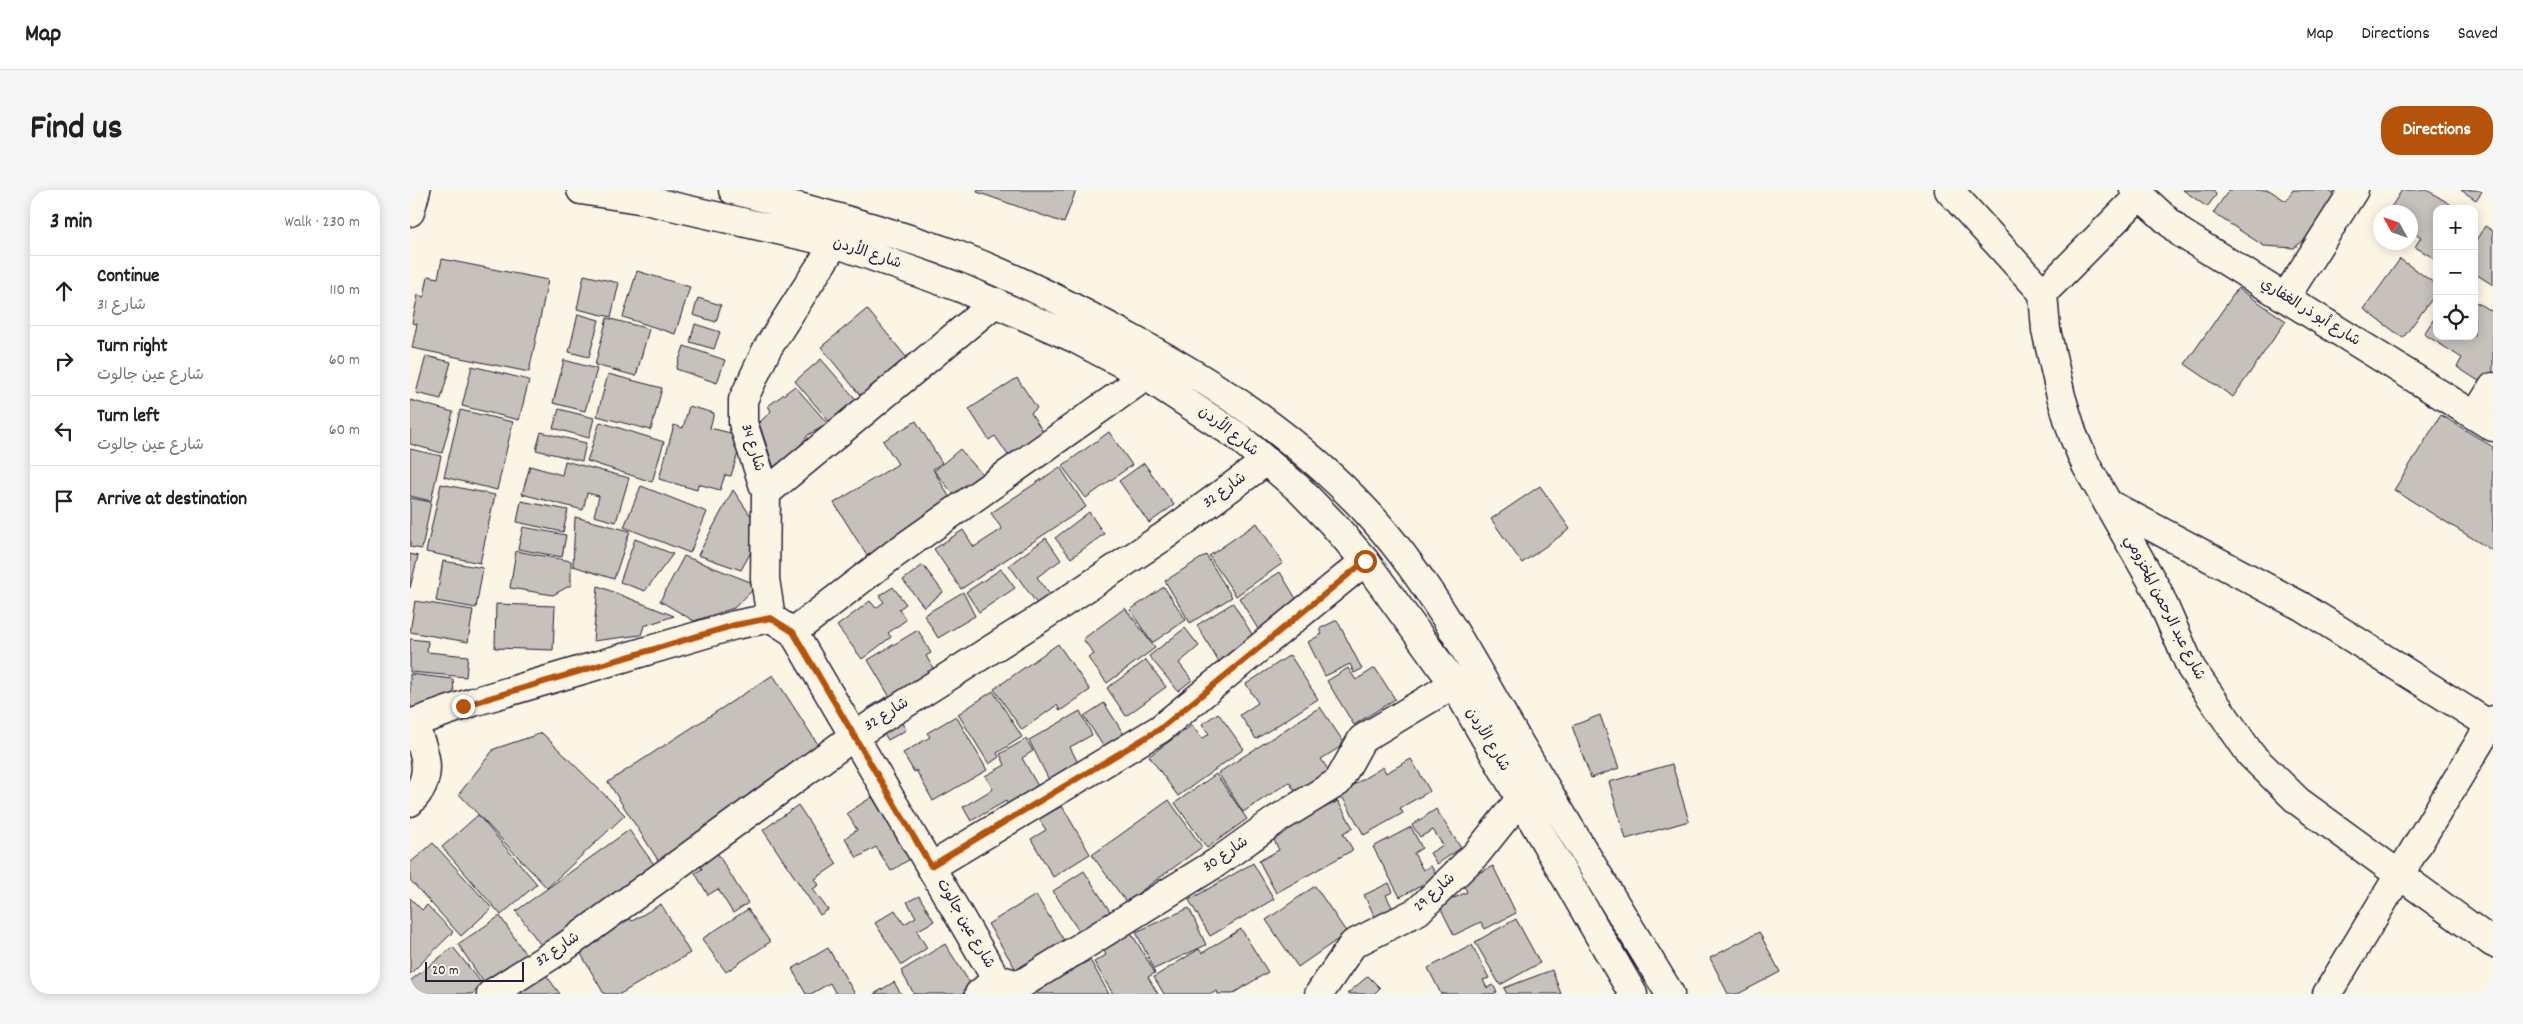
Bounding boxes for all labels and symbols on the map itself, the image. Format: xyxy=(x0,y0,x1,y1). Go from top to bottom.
north arrow xyxy=(2373,205,2418,250)
street label: شارع الأردن xyxy=(830,232,905,275)
street label: شارع أبو ذر الغفاري xyxy=(2256,273,2364,353)
street label: شارع الأردن xyxy=(1193,401,1263,463)
street label: شارع 34 xyxy=(734,421,770,475)
street label: شارع 32 xyxy=(1199,468,1251,514)
street label: شارع عبد الرحمن المخزومي xyxy=(2118,532,2210,684)
route start xyxy=(1354,550,1377,573)
street label: شارع 32 xyxy=(860,693,914,737)
route end xyxy=(452,695,475,718)
street label: شارع الأردن xyxy=(1459,703,1516,776)
street label: شارع 30 xyxy=(1199,832,1253,878)
street label: شارع 29 xyxy=(1409,868,1461,918)
street label: شارع عين جالوت xyxy=(930,875,1000,973)
street label: شارع 32 xyxy=(531,927,585,973)
scale bar xyxy=(425,959,524,982)

